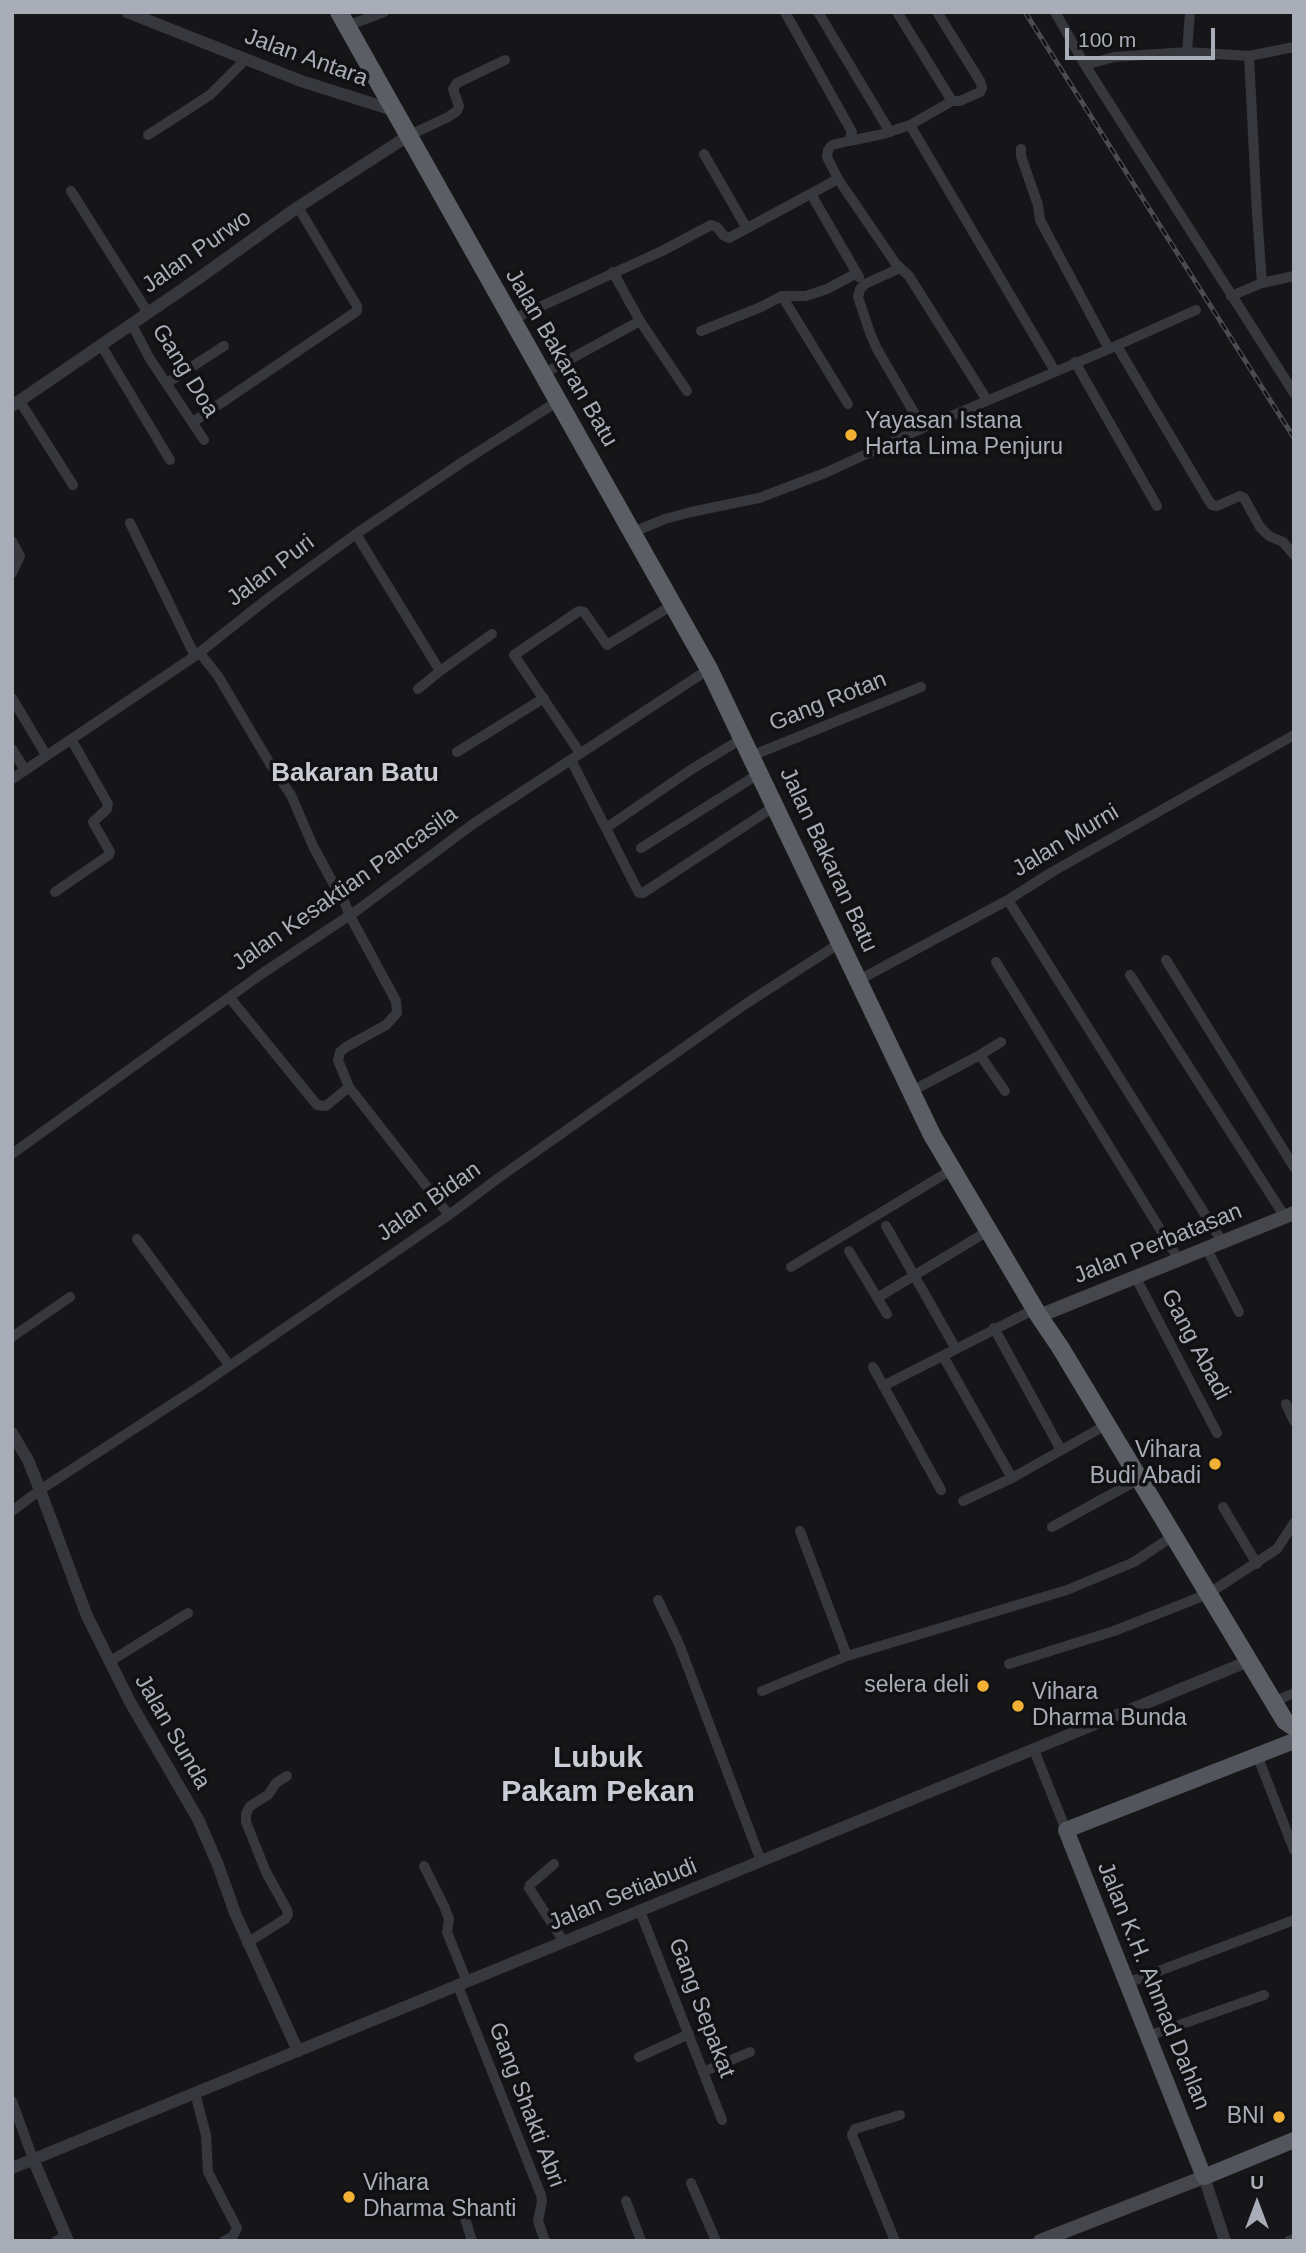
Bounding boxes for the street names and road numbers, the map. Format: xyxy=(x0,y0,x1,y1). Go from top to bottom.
street label: Jalan Antara xyxy=(241,23,371,93)
street label: Jalan Purwo xyxy=(137,204,257,300)
street label: Jalan Bakaran Batu xyxy=(499,264,623,452)
street label: Gang Doa xyxy=(146,319,224,423)
street label: Jalan Puri xyxy=(222,529,320,613)
street label: Gang Rotan xyxy=(765,666,891,738)
street label: Jalan Bakaran Batu xyxy=(773,763,883,957)
street label: Jalan Murni xyxy=(1008,799,1124,883)
street label: Jalan Kesaktian Pancasila xyxy=(227,801,463,977)
street label: Jalan Bidan xyxy=(372,1156,486,1248)
street label: Jalan Perbatasan xyxy=(1070,1198,1246,1290)
street label: Gang Abadi xyxy=(1154,1285,1236,1405)
street label: Jalan Sunda xyxy=(128,1670,216,1794)
street label: Jalan Setiabudi xyxy=(545,1853,701,1937)
street label: Jalan K.H. Ahmad Dahlan xyxy=(1091,1858,1215,2114)
street label: Gang Sepakat xyxy=(662,1934,740,2082)
street label: Gang Shakti Abri xyxy=(482,2019,570,2191)

